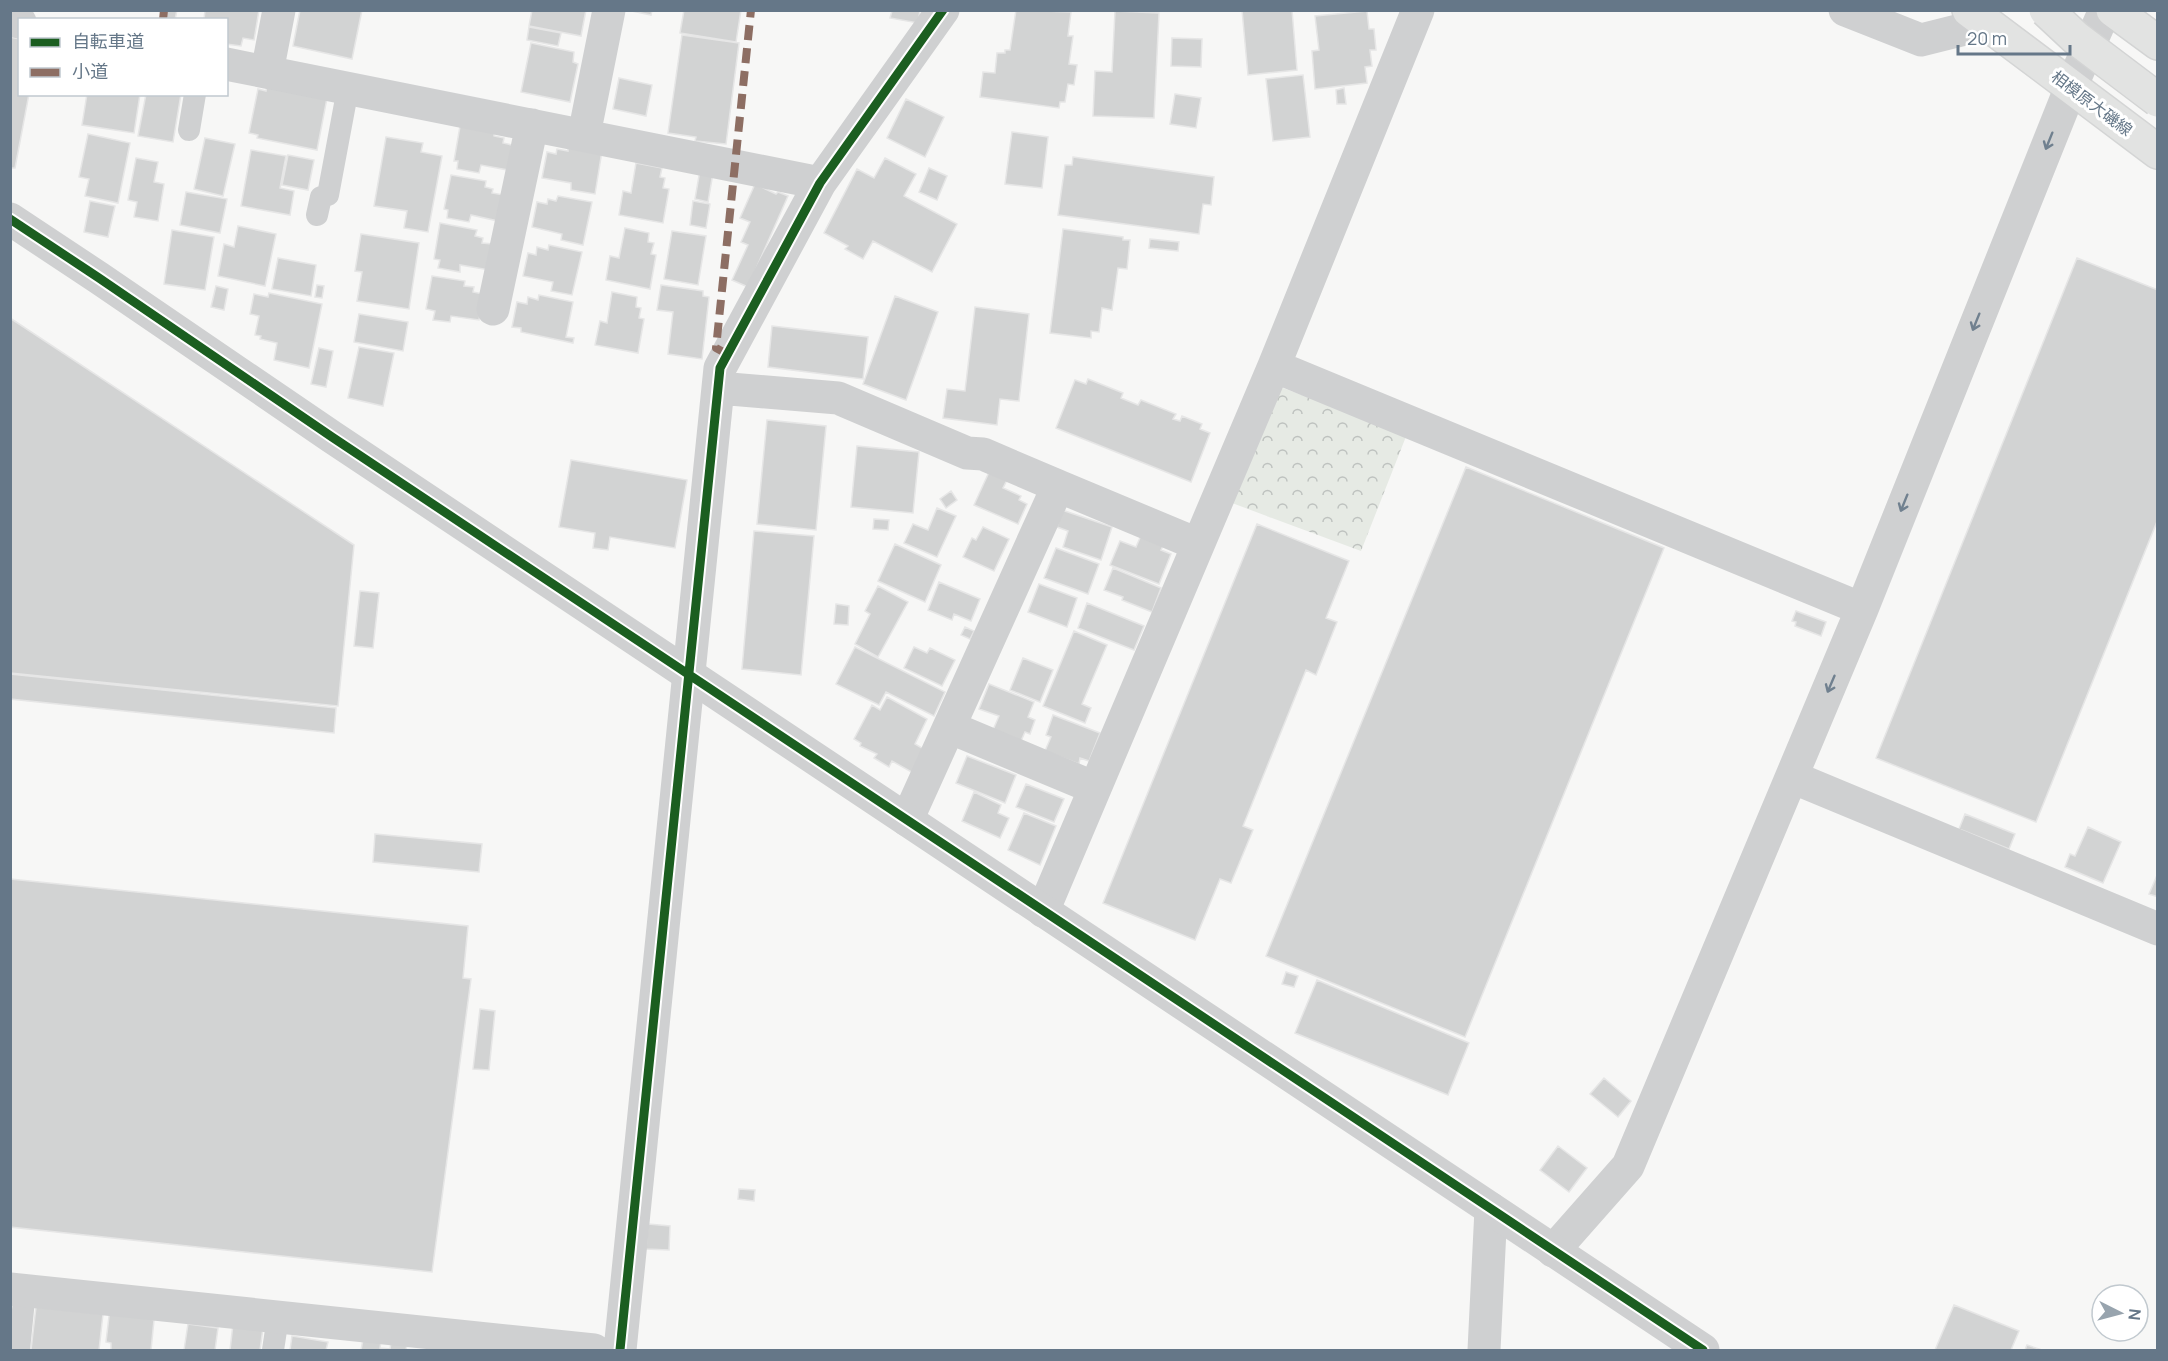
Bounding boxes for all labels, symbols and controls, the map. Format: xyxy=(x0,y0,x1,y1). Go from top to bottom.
legend xyxy=(18,18,228,96)
scale bar xyxy=(1958,18,2070,56)
text: 20 m xyxy=(1967,26,2007,50)
text: 自転車道 xyxy=(72,29,144,53)
text: 小道 xyxy=(72,59,108,83)
street label: 相模原大磯線 xyxy=(2047,65,2137,141)
one-way arrow xyxy=(2043,131,2054,150)
one-way arrow xyxy=(1970,312,1981,331)
one-way arrow xyxy=(1898,493,1909,512)
one-way arrow xyxy=(1825,674,1836,692)
north arrow xyxy=(2090,1283,2150,1343)
text: N xyxy=(2123,1308,2146,1321)

